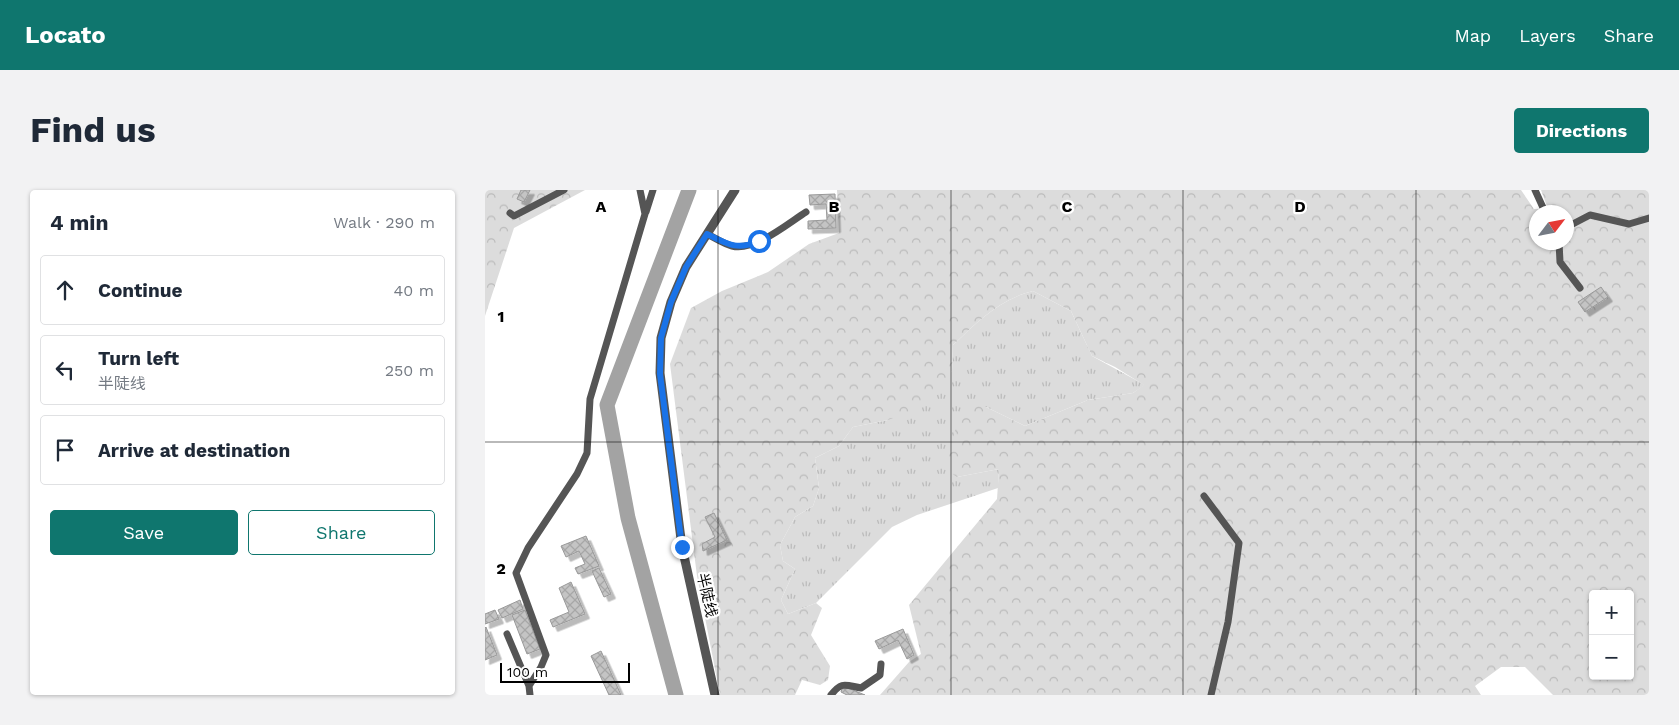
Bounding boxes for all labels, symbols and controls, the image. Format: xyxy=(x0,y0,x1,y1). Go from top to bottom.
text: Locato xyxy=(25,21,106,49)
text: Map xyxy=(1454,25,1491,46)
text: Layers xyxy=(1519,25,1576,46)
text: Share xyxy=(1604,25,1654,46)
button: Directions xyxy=(1514,108,1649,153)
text: Find us xyxy=(30,109,156,151)
text: A xyxy=(596,197,607,216)
text: B xyxy=(829,197,840,216)
text: C xyxy=(1062,197,1073,216)
text: D xyxy=(1294,197,1306,216)
north arrow xyxy=(1529,205,1574,250)
text: 4 min xyxy=(50,210,108,235)
text: Walk · 290 m xyxy=(333,213,435,232)
route start xyxy=(748,230,771,253)
icon: ahead xyxy=(51,276,79,304)
text: Continue xyxy=(98,279,182,302)
text: 40 m xyxy=(394,281,434,300)
text: 1 xyxy=(498,307,504,326)
text: Turn left xyxy=(98,347,179,370)
icon: left xyxy=(51,356,79,384)
text: 250 m xyxy=(385,361,434,380)
text: 半陡线 xyxy=(98,374,146,393)
icon: arrive xyxy=(51,436,79,464)
text: Arrive at destination xyxy=(98,439,290,462)
button: Save xyxy=(50,510,238,555)
button: Share xyxy=(248,510,435,555)
route end xyxy=(671,536,694,559)
text: 2 xyxy=(496,559,506,578)
street label: 半陡线 xyxy=(693,571,721,619)
map controls xyxy=(1589,590,1634,680)
button: + xyxy=(1589,590,1634,635)
button: − xyxy=(1589,635,1634,680)
scale bar xyxy=(500,660,630,683)
text: 100 m xyxy=(507,664,548,680)

